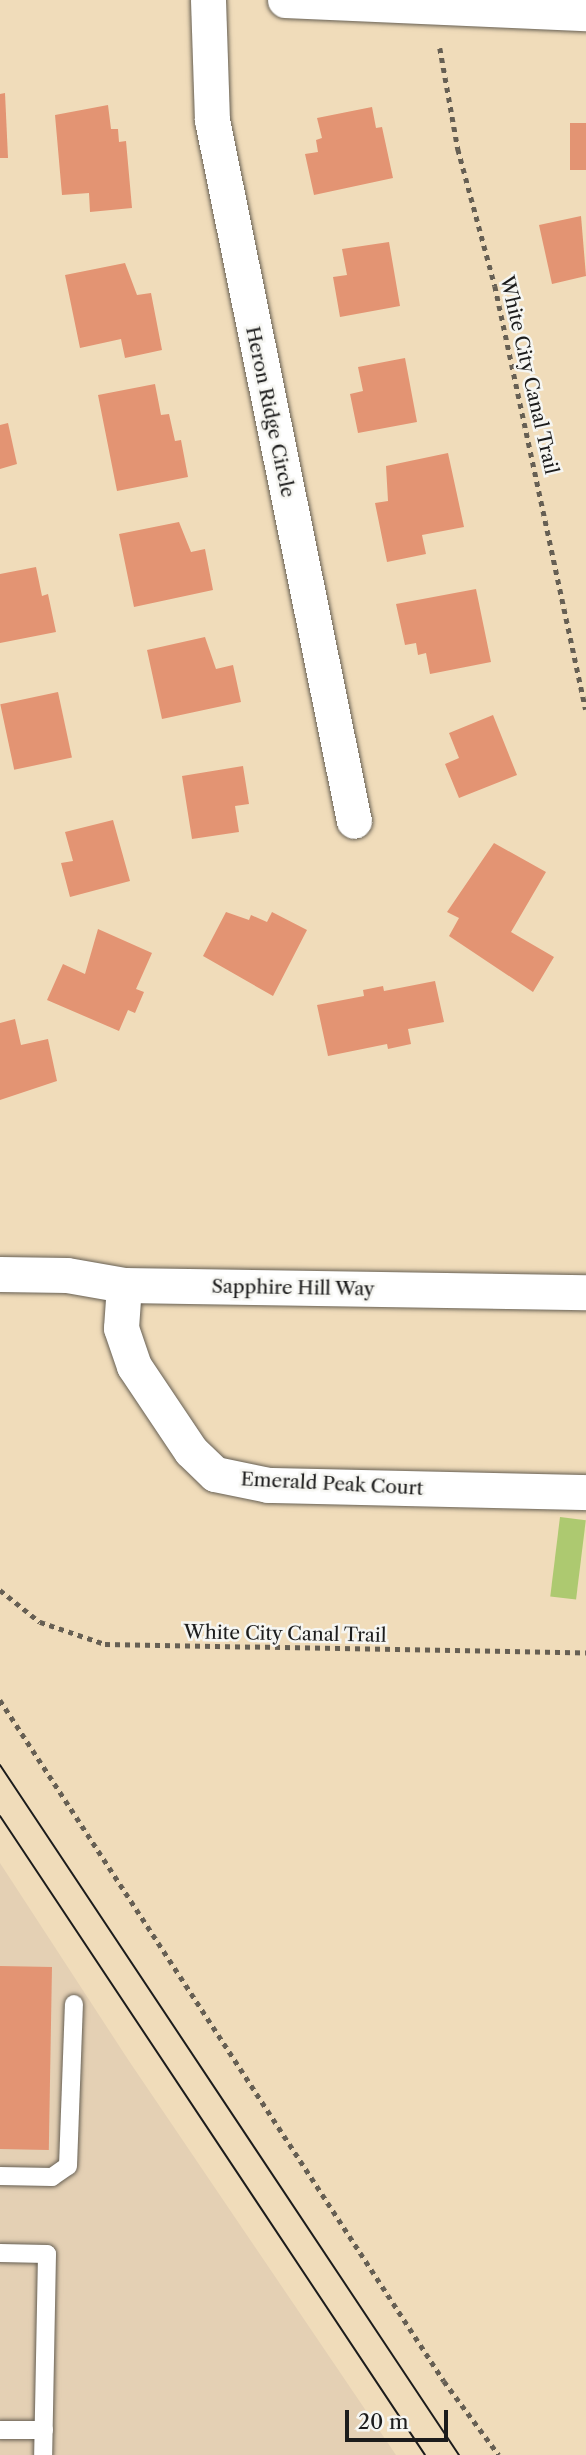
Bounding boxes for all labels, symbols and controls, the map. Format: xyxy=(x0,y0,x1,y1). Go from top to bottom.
street label: White City Canal Trail xyxy=(495,273,563,477)
street label: Heron Ridge Circle xyxy=(241,324,299,500)
street label: Sapphire Hill Way xyxy=(211,1275,375,1301)
street label: Emerald Peak Court xyxy=(240,1468,424,1500)
street label: White City Canal Trail xyxy=(183,1621,387,1647)
scale bar xyxy=(348,2396,451,2440)
text: 20 m xyxy=(358,2409,409,2434)

